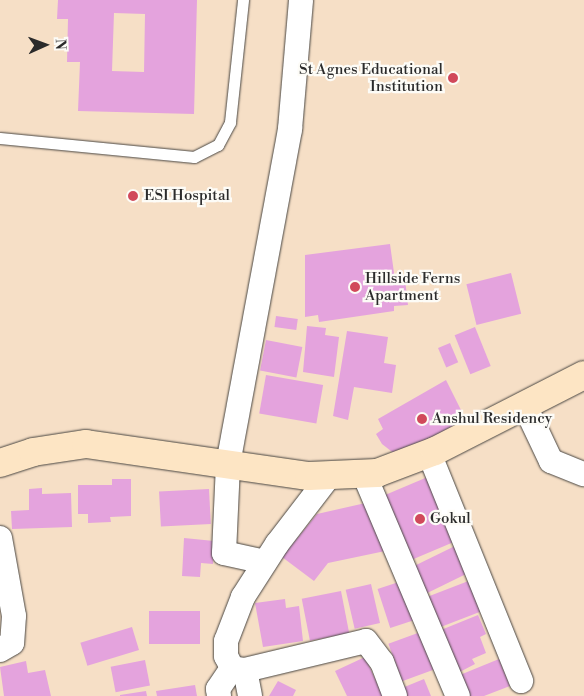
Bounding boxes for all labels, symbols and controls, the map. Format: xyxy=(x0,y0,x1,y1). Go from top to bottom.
north arrow xyxy=(20,20,70,70)
text: N xyxy=(51,39,69,50)
place label: St Agnes Educational Institution xyxy=(299,60,443,95)
marker: St Agnes Educational Institution xyxy=(447,72,459,84)
place label: ESI Hospital xyxy=(144,187,230,205)
marker: ESI Hospital xyxy=(126,189,140,203)
place label: Hillside Ferns Apartment xyxy=(365,269,460,304)
marker: Hillside Ferns Apartment xyxy=(349,281,361,293)
place label: Anshul Residency xyxy=(432,410,552,428)
marker: Anshul Residency xyxy=(416,413,428,425)
place label: Gokul xyxy=(430,510,471,528)
marker: Gokul xyxy=(414,513,426,525)

